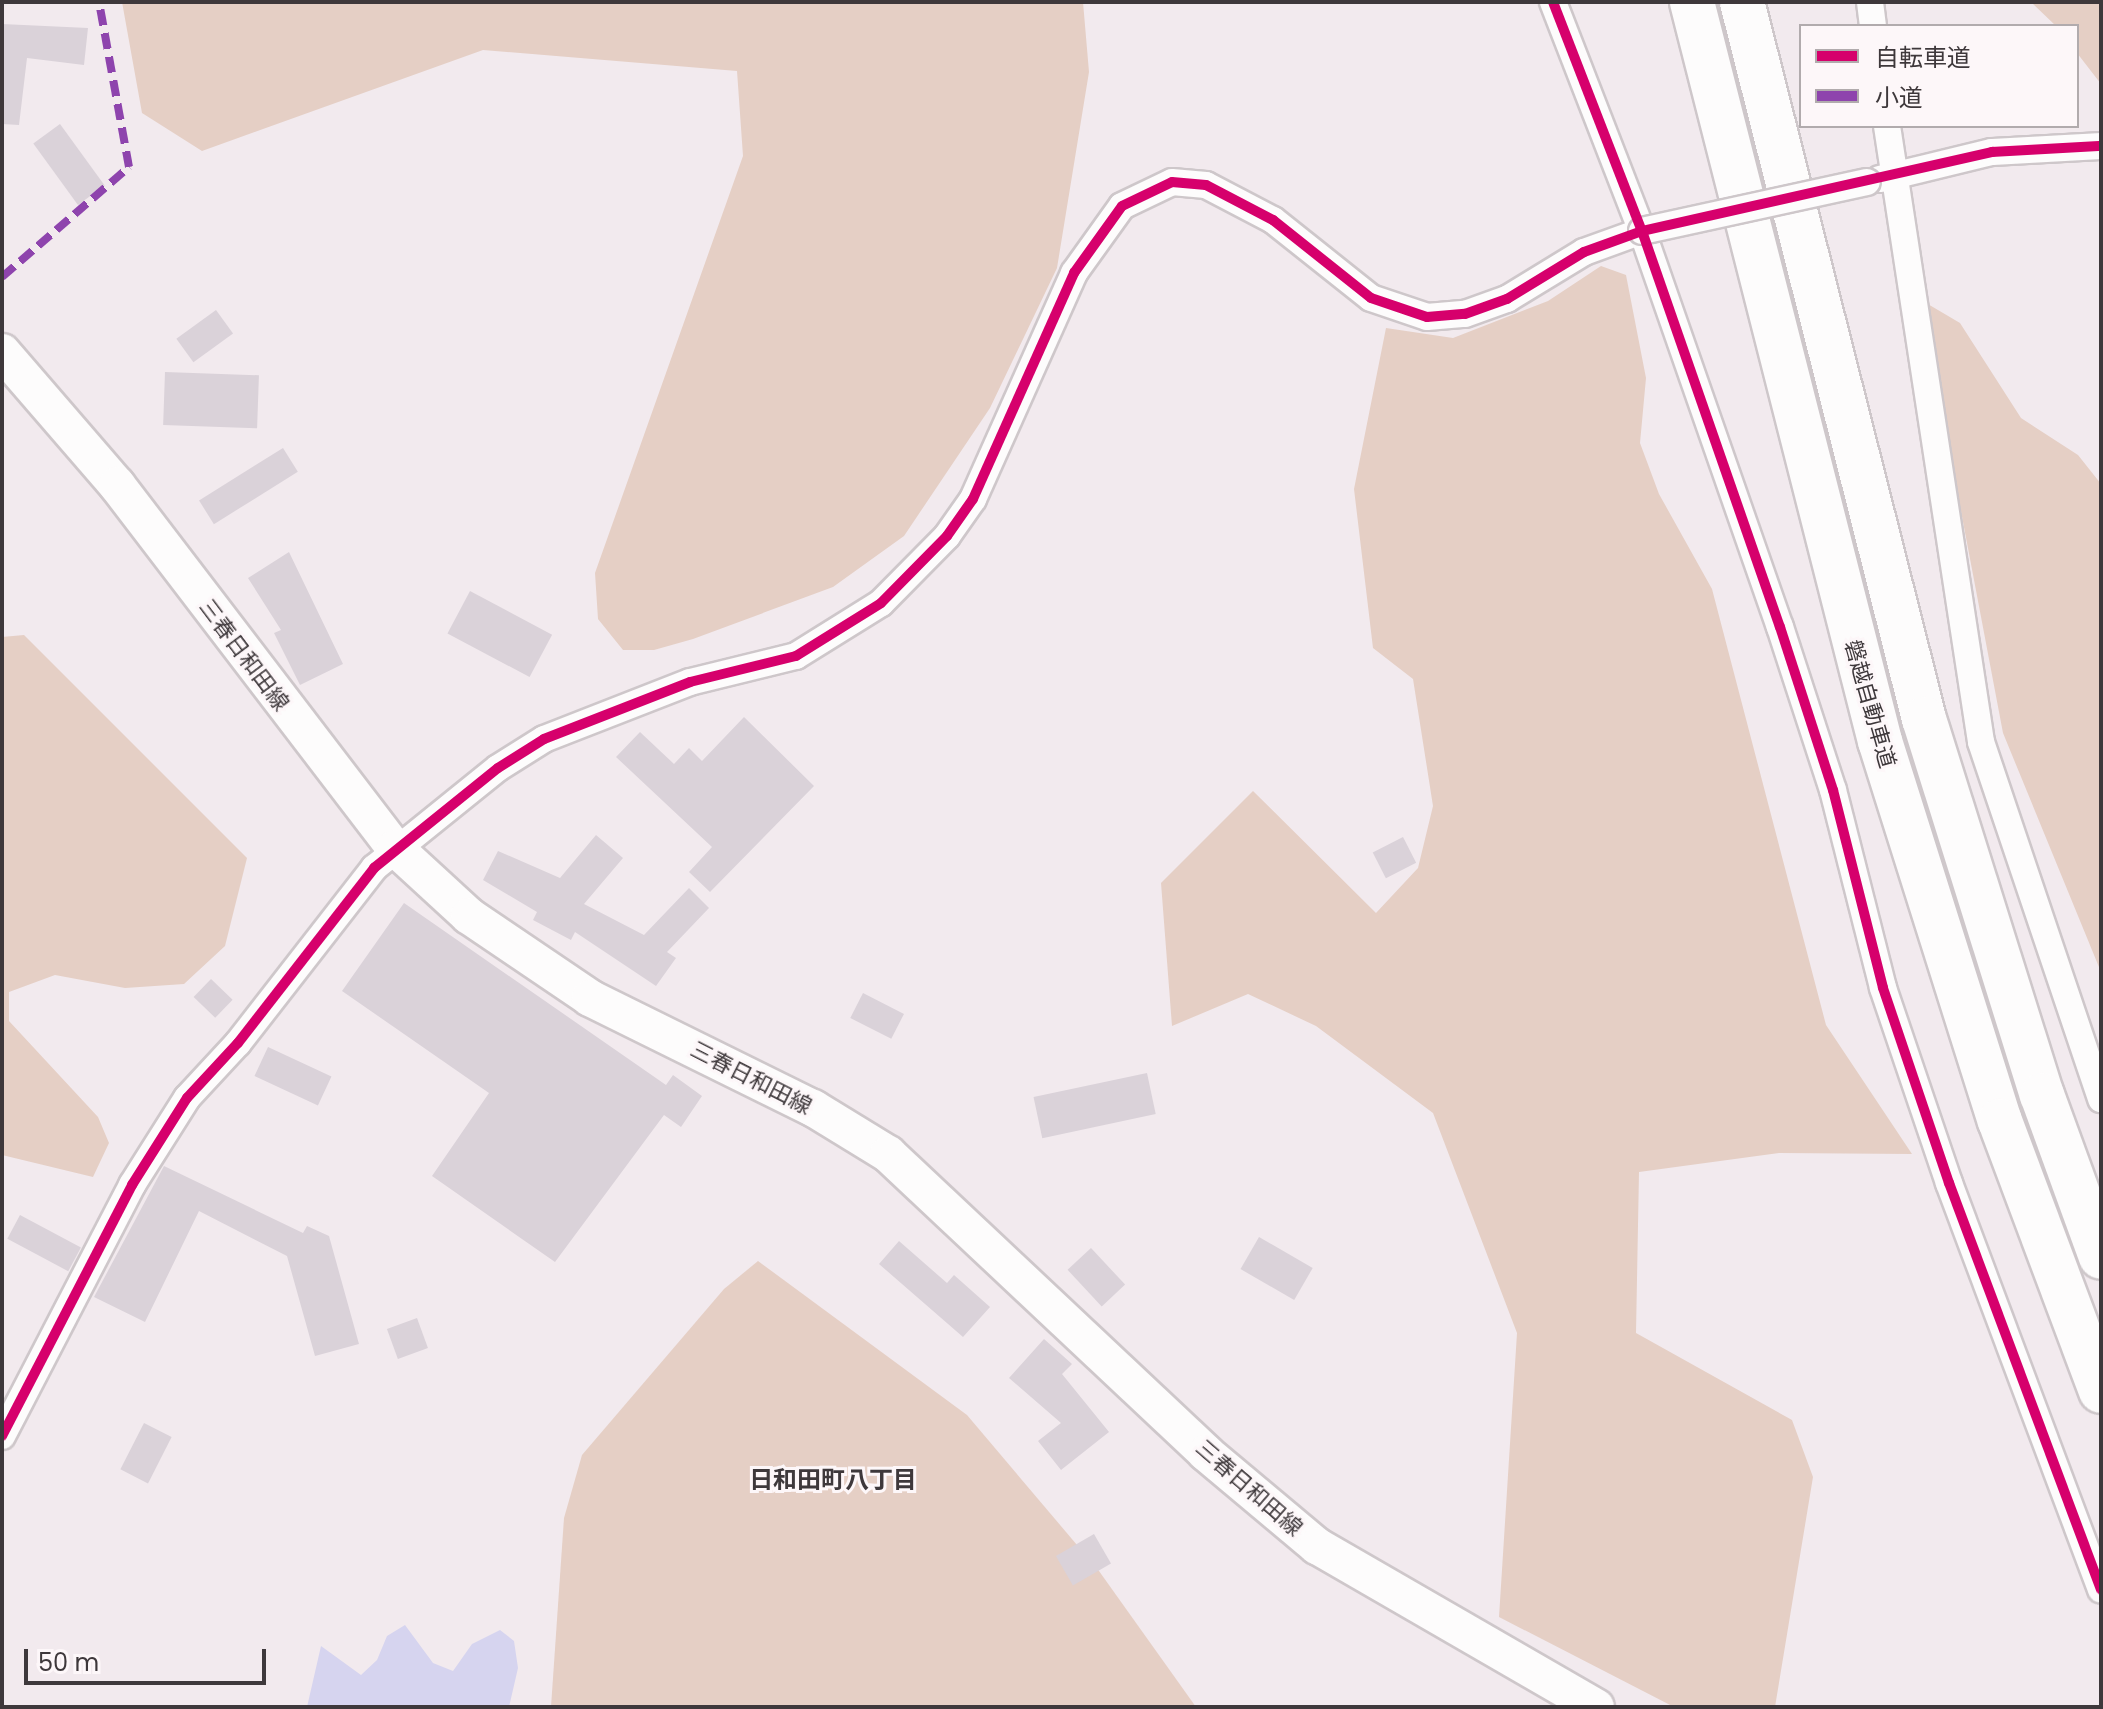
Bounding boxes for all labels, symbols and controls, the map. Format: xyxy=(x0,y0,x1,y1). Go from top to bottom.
legend xyxy=(1799,24,2079,128)
text: 自転車道 xyxy=(1875,41,1971,74)
text: 小道 xyxy=(1875,81,1923,114)
street label: 三春日和田線 xyxy=(194,594,294,716)
street label: 磐越自動車道 xyxy=(1839,637,1901,771)
street label: 三春日和田線 xyxy=(686,1036,816,1120)
street label: 三春日和田線 xyxy=(1191,1435,1307,1541)
district label: 日和田町八丁目 xyxy=(749,1466,917,1494)
scale bar xyxy=(28,1633,270,1683)
text: 50 m xyxy=(38,1646,99,1679)

